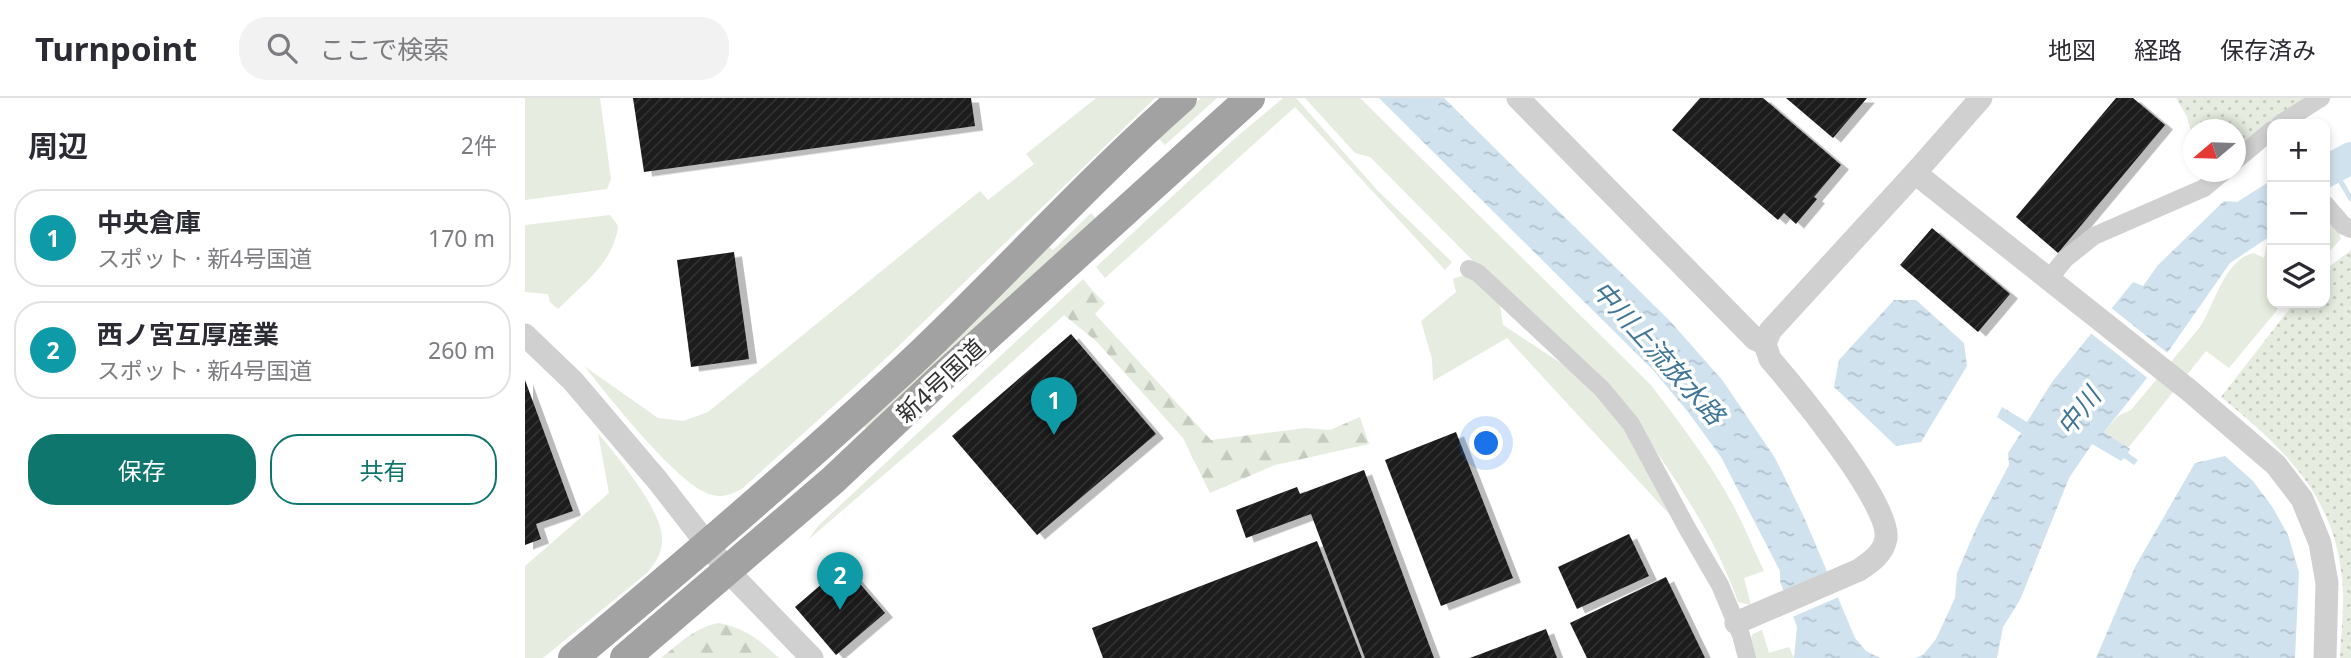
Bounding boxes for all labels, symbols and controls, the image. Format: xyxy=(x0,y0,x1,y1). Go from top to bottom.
search box xyxy=(239,17,729,80)
text: Turnpoint xyxy=(35,26,197,71)
icon: search xyxy=(263,29,301,67)
text: ここで検索 xyxy=(319,31,449,67)
text: 地図 xyxy=(2048,33,2096,66)
text: 経路 xyxy=(2134,33,2182,66)
text: 保存済み xyxy=(2220,33,2316,66)
north arrow xyxy=(2183,119,2246,182)
map controls xyxy=(2267,119,2330,308)
button: + xyxy=(2267,119,2330,182)
text: 周辺 xyxy=(28,125,88,166)
text: 2件 xyxy=(461,129,497,161)
button: − xyxy=(2267,182,2330,245)
text: 中央倉庫 xyxy=(97,204,201,240)
text: 1 xyxy=(46,222,60,254)
text: 170 m xyxy=(428,222,495,254)
text: スポット · 新4号国道 xyxy=(97,242,312,274)
button: layers xyxy=(2267,245,2330,308)
water label: 中川上流放水路 xyxy=(1585,272,1735,433)
text: 西ノ宮互厚産業 xyxy=(97,316,279,352)
street label: 新4号国道 xyxy=(889,331,991,429)
text: 2 xyxy=(46,334,60,366)
text: 260 m xyxy=(428,334,495,366)
text: スポット · 新4号国道 xyxy=(97,354,312,386)
pin: 1 xyxy=(1031,377,1077,435)
water label: 中川 xyxy=(2048,377,2110,443)
your location xyxy=(1469,426,1503,460)
button: 保存 xyxy=(28,434,256,505)
button: 共有 xyxy=(270,434,497,505)
pin: 2 xyxy=(817,552,863,610)

